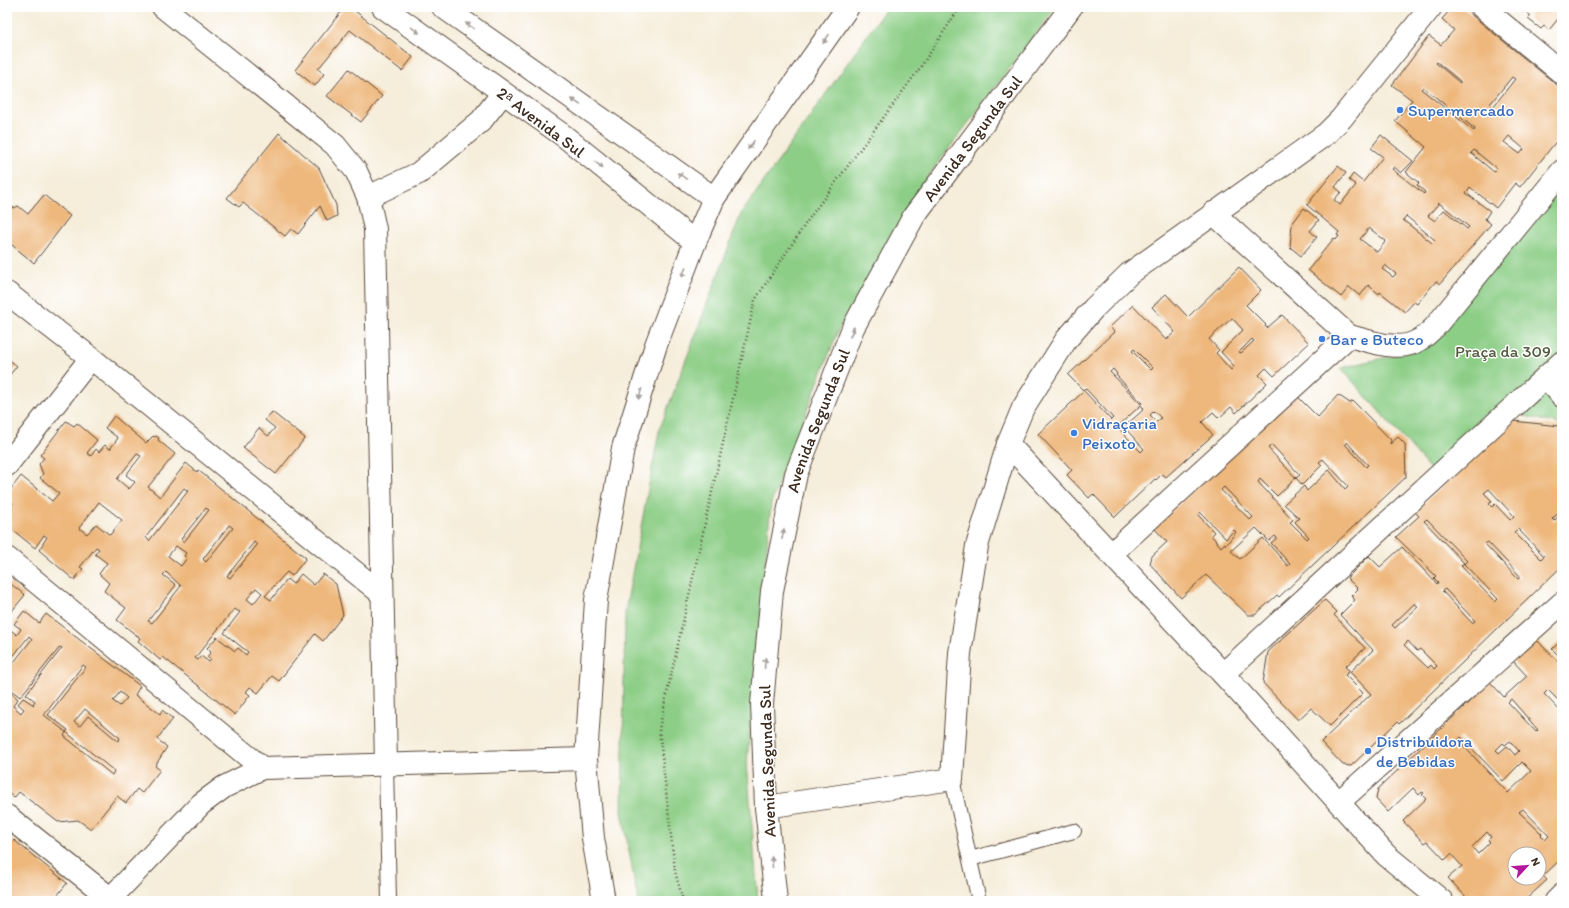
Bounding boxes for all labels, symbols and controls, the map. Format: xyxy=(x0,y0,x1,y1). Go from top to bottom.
one-way arrow xyxy=(464,22,475,30)
one-way arrow xyxy=(410,26,420,34)
one-way arrow xyxy=(822,34,830,44)
street label: Avenida Segunda Sul xyxy=(919,71,1026,205)
street label: 2ᵃ Avenida Sul xyxy=(493,82,589,162)
one-way arrow xyxy=(570,98,581,106)
place label: Supermercado xyxy=(1408,100,1514,120)
marker: Supermercado xyxy=(1395,105,1405,115)
one-way arrow xyxy=(747,140,755,151)
one-way arrow xyxy=(593,160,604,169)
one-way arrow xyxy=(677,172,688,180)
one-way arrow xyxy=(680,266,686,278)
one-way arrow xyxy=(849,327,855,338)
place label: Bar e Buteco xyxy=(1330,329,1424,349)
marker: Bar e Buteco xyxy=(1317,334,1327,344)
park label: Praça da 309 xyxy=(1455,341,1551,361)
street label: Avenida Segunda Sul xyxy=(782,346,854,494)
one-way arrow xyxy=(637,389,643,401)
place label: Vidraçaria Peixoto xyxy=(1082,413,1157,453)
marker: Vidraçaria Peixoto xyxy=(1069,428,1079,438)
one-way arrow xyxy=(781,528,787,540)
one-way arrow xyxy=(762,657,769,669)
street label: Avenida Segunda Sul xyxy=(754,684,780,837)
place label: Distribuidora de Bebidas xyxy=(1376,731,1473,771)
marker: Distribuidora de Bebidas xyxy=(1363,746,1373,756)
north arrow xyxy=(1507,846,1547,886)
one-way arrow xyxy=(768,856,775,868)
text: N xyxy=(1528,856,1543,868)

